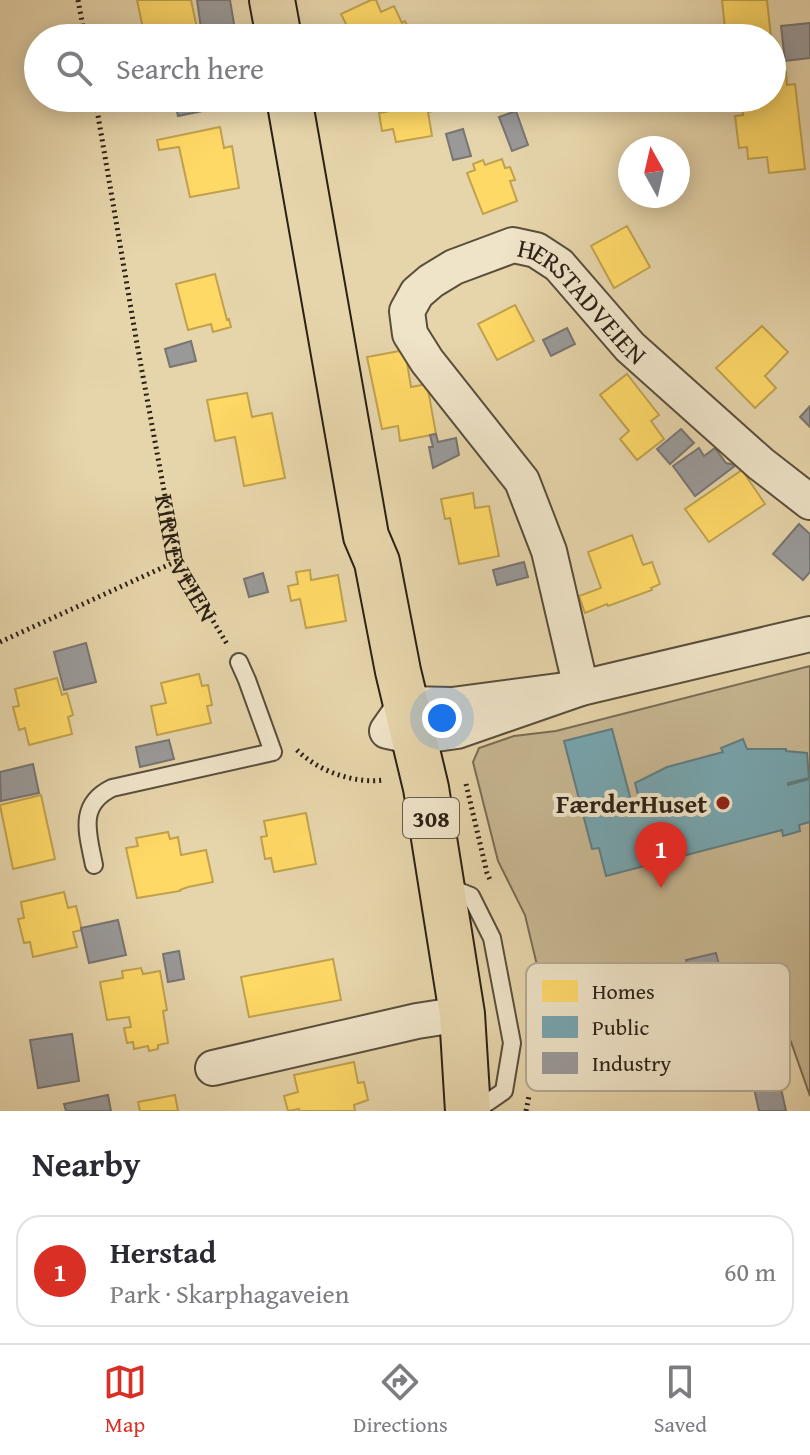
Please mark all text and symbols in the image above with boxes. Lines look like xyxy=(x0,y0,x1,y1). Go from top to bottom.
search box xyxy=(24,24,786,112)
icon: search xyxy=(52,46,96,90)
text: Search here xyxy=(116,46,264,90)
north arrow xyxy=(618,136,690,208)
street label: HERSTADVEIEN xyxy=(514,227,656,373)
street label: KIRKEVEIEN xyxy=(146,491,228,629)
your location xyxy=(422,698,462,738)
place label: FærderHuset xyxy=(556,784,707,823)
marker: FærderHuset xyxy=(714,794,732,812)
road number: 308 xyxy=(403,798,459,838)
pin: 1 xyxy=(635,822,687,888)
legend xyxy=(526,963,790,1091)
text: Homes xyxy=(592,975,655,1007)
text: Public xyxy=(592,1011,649,1043)
text: Industry xyxy=(592,1047,671,1079)
text: Nearby xyxy=(32,1139,141,1188)
text: Herstad xyxy=(110,1230,216,1274)
text: 1 xyxy=(53,1252,67,1291)
text: 60 m xyxy=(724,1252,776,1291)
text: Park · Skarphagaveien xyxy=(110,1274,349,1313)
tab: Map xyxy=(103,1360,147,1440)
tab: Directions xyxy=(353,1360,448,1440)
tab: Saved xyxy=(654,1360,707,1440)

